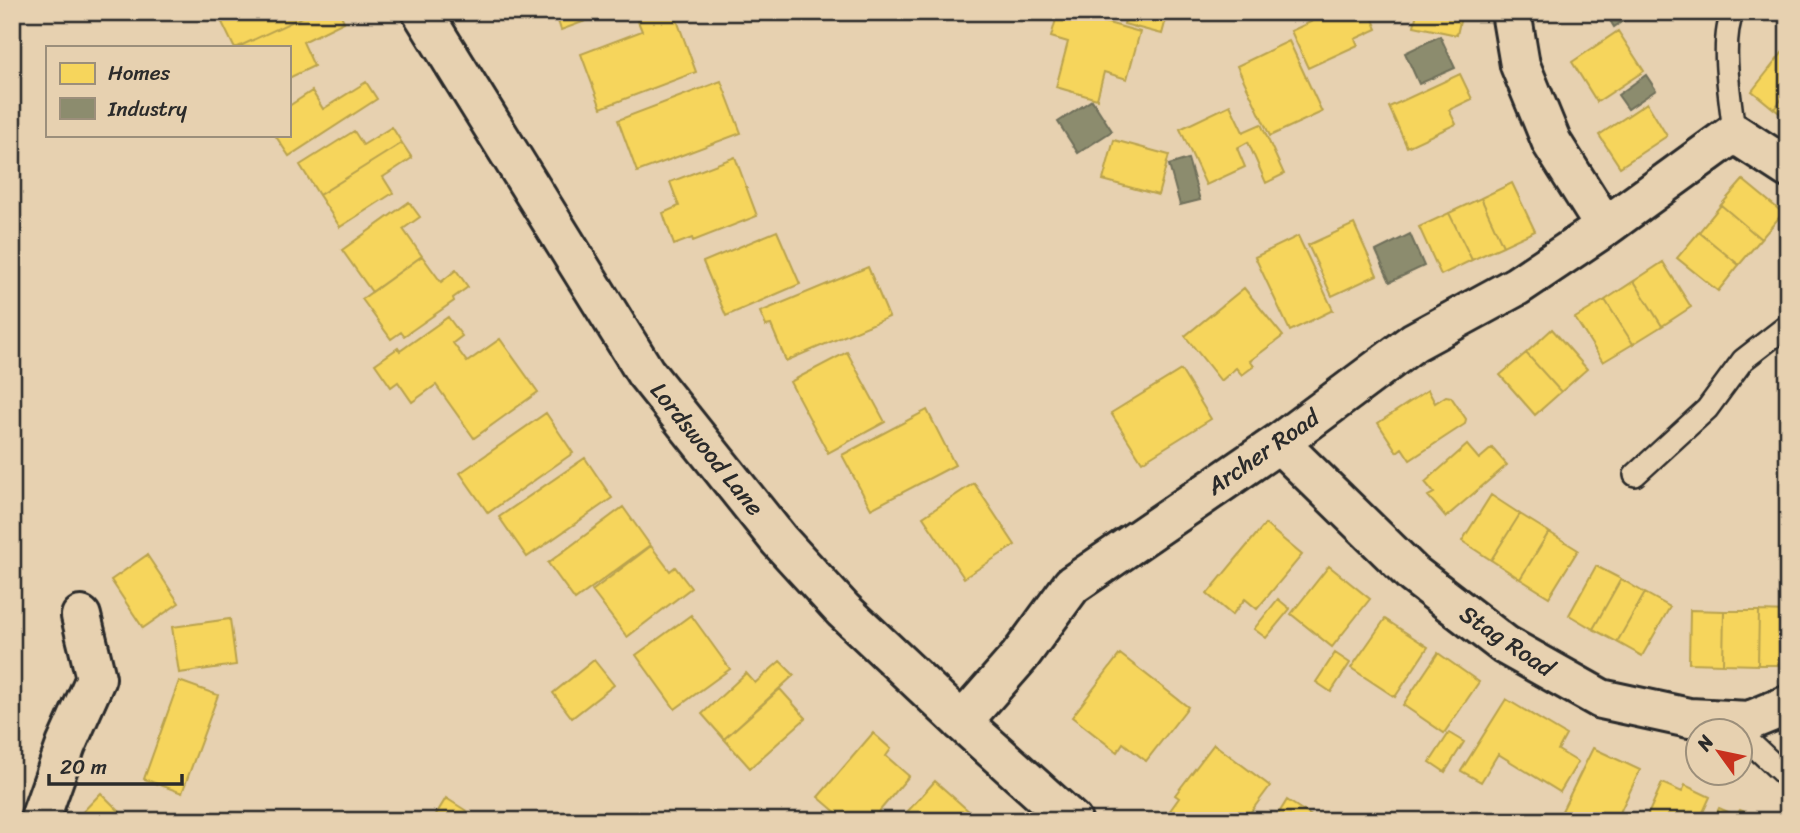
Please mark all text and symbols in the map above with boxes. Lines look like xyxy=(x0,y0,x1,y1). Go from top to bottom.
legend xyxy=(46,46,290,136)
text: Homes xyxy=(108,54,170,92)
text: Industry xyxy=(107,90,187,128)
street label: Lordswood Lane xyxy=(639,372,775,526)
street label: Archer Road xyxy=(1197,397,1329,507)
street label: Stag Road xyxy=(1451,594,1564,689)
north arrow xyxy=(1685,718,1755,788)
text: N xyxy=(1687,728,1723,758)
scale bar xyxy=(49,742,182,786)
text: 20 m xyxy=(60,748,107,786)

